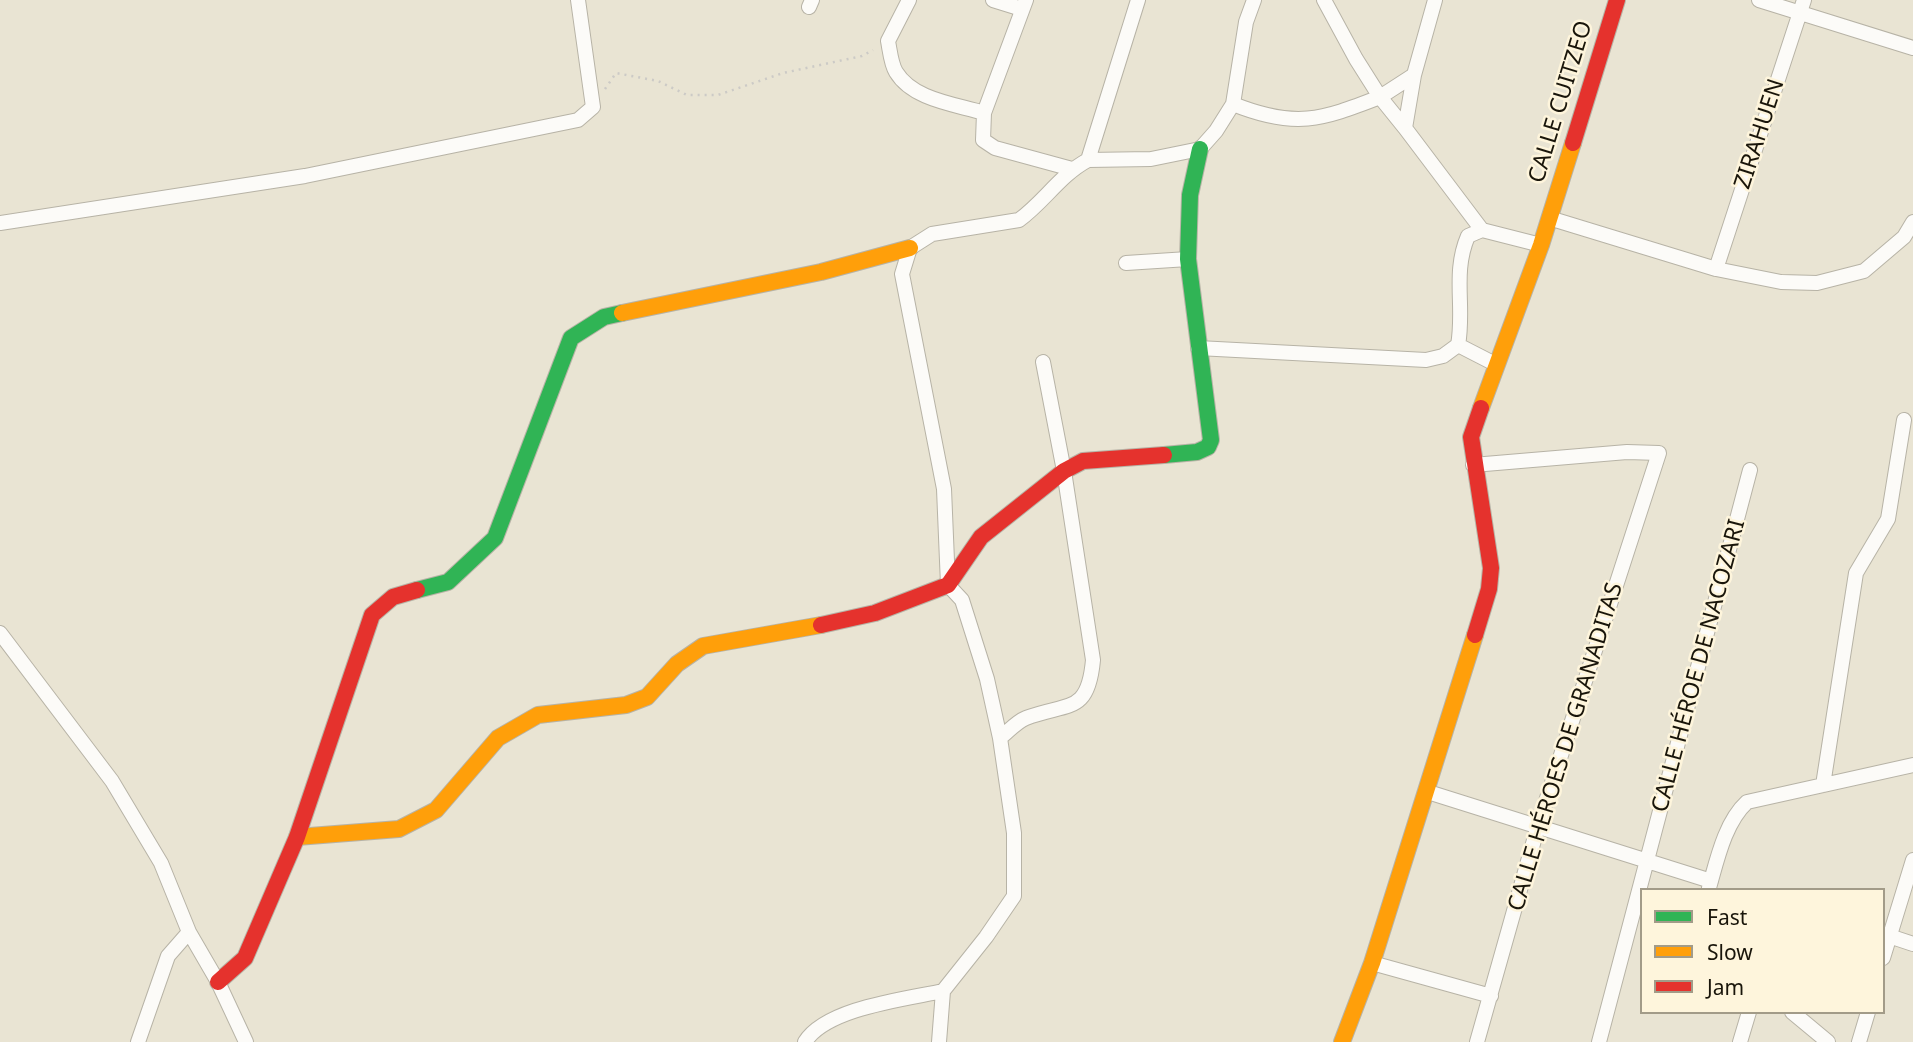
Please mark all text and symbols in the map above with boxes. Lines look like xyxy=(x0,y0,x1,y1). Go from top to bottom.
street label: CALLE CUITZEO xyxy=(1523,18,1599,186)
street label: ZIRAHUEN xyxy=(1729,75,1791,193)
street label: CALLE HÉROE DE NACOZARI xyxy=(1647,517,1751,815)
street label: CALLE HÉROES DE GRANADITAS xyxy=(1503,579,1629,915)
legend xyxy=(1640,888,1885,1014)
text: Fast xyxy=(1707,903,1747,931)
text: Slow xyxy=(1707,938,1753,966)
text: Jam xyxy=(1707,973,1744,1001)

